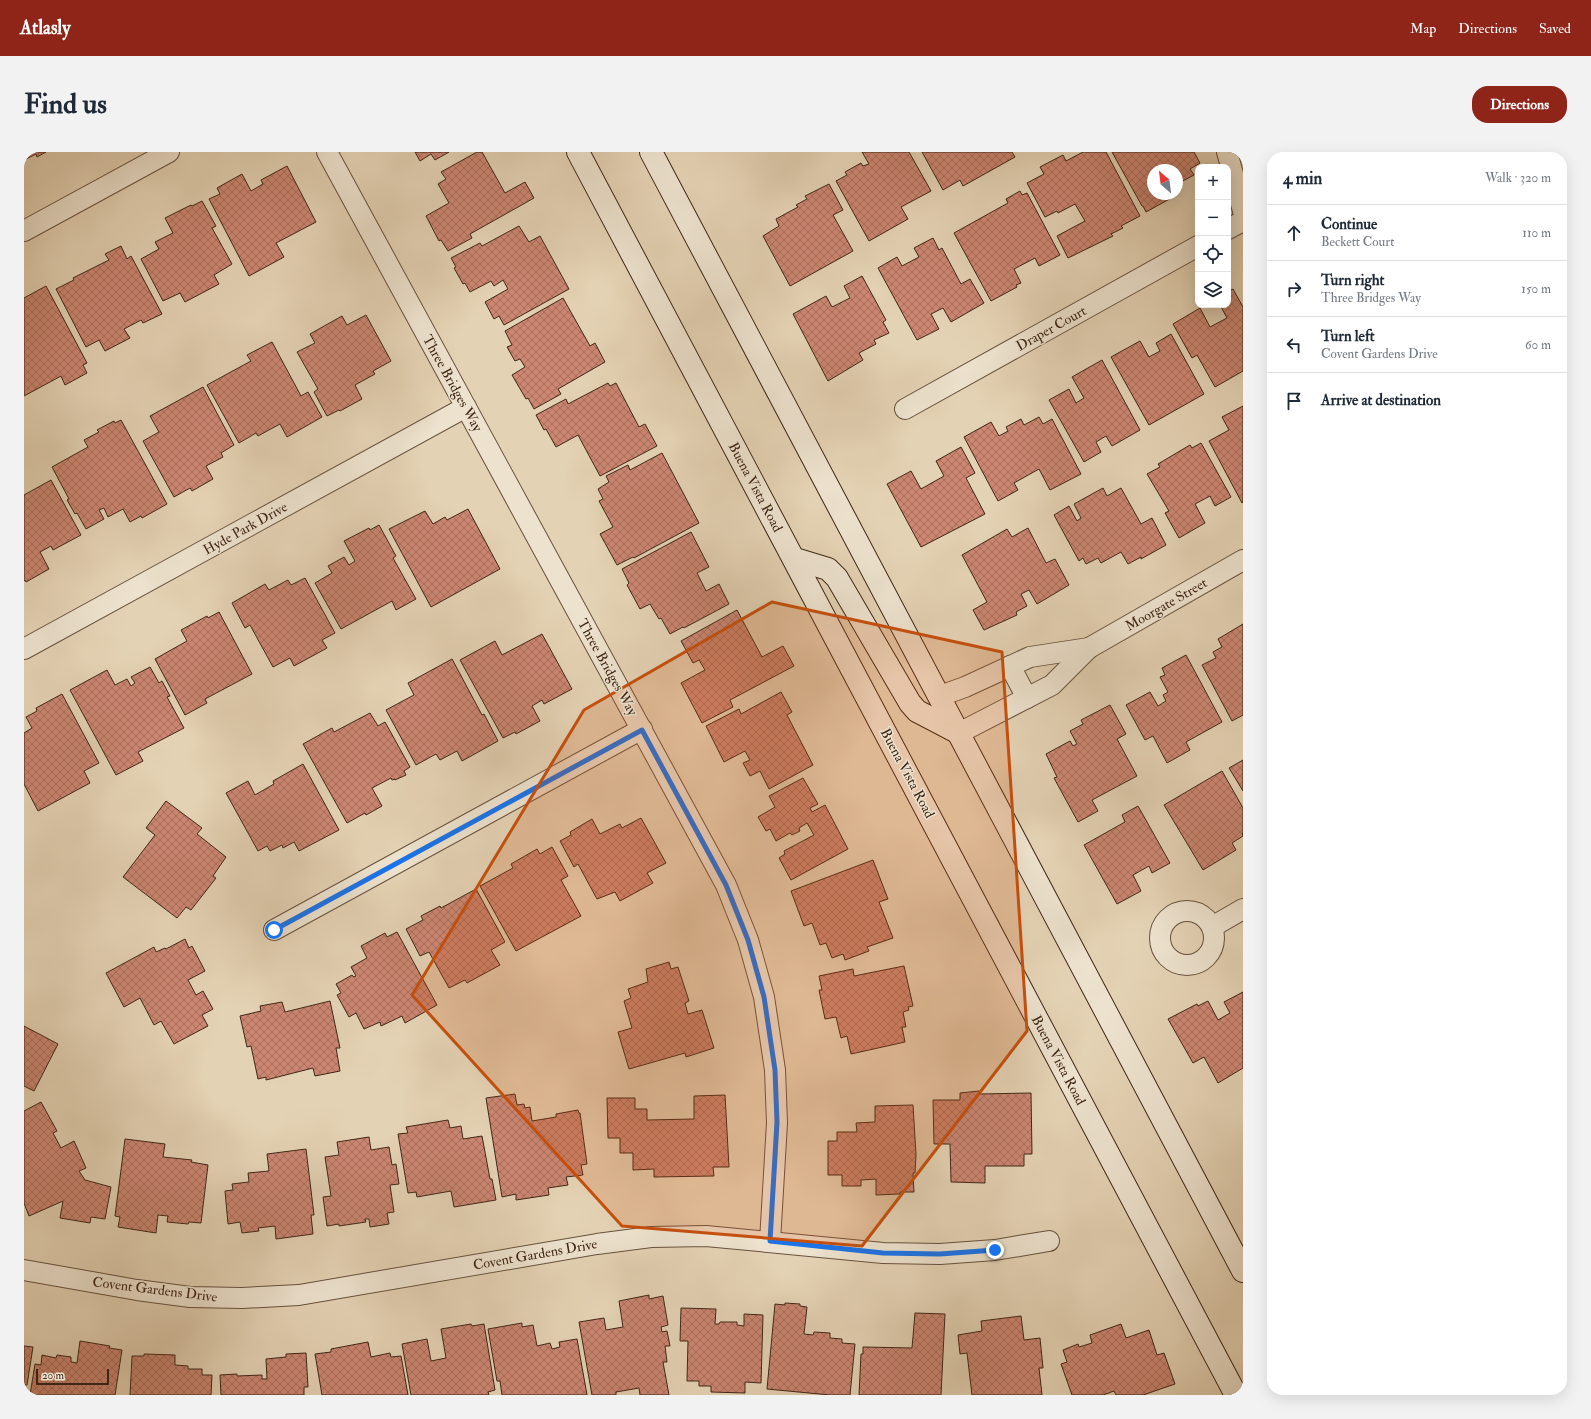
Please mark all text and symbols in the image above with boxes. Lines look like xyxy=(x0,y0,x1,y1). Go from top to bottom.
text: Atlasly xyxy=(20,16,71,40)
text: Map xyxy=(1410,20,1436,37)
text: Directions xyxy=(1458,20,1517,37)
text: Saved xyxy=(1539,20,1571,37)
button: Directions xyxy=(1472,86,1567,123)
text: Find us xyxy=(24,87,107,122)
north arrow xyxy=(1147,164,1183,200)
map controls xyxy=(1195,164,1231,308)
button: + xyxy=(1195,164,1231,200)
text: 4 min xyxy=(1283,168,1322,189)
text: Walk · 320 m xyxy=(1485,170,1551,186)
button: − xyxy=(1195,200,1231,236)
text: Continue xyxy=(1321,215,1377,234)
icon: ahead xyxy=(1283,222,1305,244)
text: 110 m xyxy=(1522,225,1551,241)
text: Beckett Court xyxy=(1321,234,1394,250)
button: locate xyxy=(1195,236,1231,272)
text: Turn right xyxy=(1321,271,1384,290)
button: layers xyxy=(1195,272,1231,308)
icon: right xyxy=(1283,278,1305,300)
text: 150 m xyxy=(1521,281,1551,297)
text: Three Bridges Way xyxy=(1321,290,1421,306)
street label: Draper Court xyxy=(1013,302,1090,356)
text: Turn left xyxy=(1321,327,1375,346)
street label: Three Bridges Way xyxy=(418,332,487,436)
icon: left xyxy=(1283,334,1305,356)
text: 60 m xyxy=(1525,337,1551,353)
text: Covent Gardens Drive xyxy=(1321,346,1438,362)
icon: arrive xyxy=(1283,390,1305,412)
text: Arrive at destination xyxy=(1321,391,1441,410)
street label: Buena Vista Road xyxy=(725,440,786,535)
street label: Hyde Park Drive xyxy=(200,498,291,559)
street label: Moorgate Street xyxy=(1122,574,1211,635)
street label: Three Bridges Way xyxy=(573,616,642,720)
street label: Buena Vista Road xyxy=(877,726,938,821)
route start xyxy=(265,921,283,939)
street label: Buena Vista Road xyxy=(1028,1013,1089,1108)
street label: Covent Gardens Drive xyxy=(472,1235,599,1274)
route end xyxy=(986,1241,1004,1259)
street label: Covent Gardens Drive xyxy=(92,1273,218,1306)
scale bar xyxy=(36,1367,109,1386)
text: 20 m xyxy=(42,1369,64,1382)

